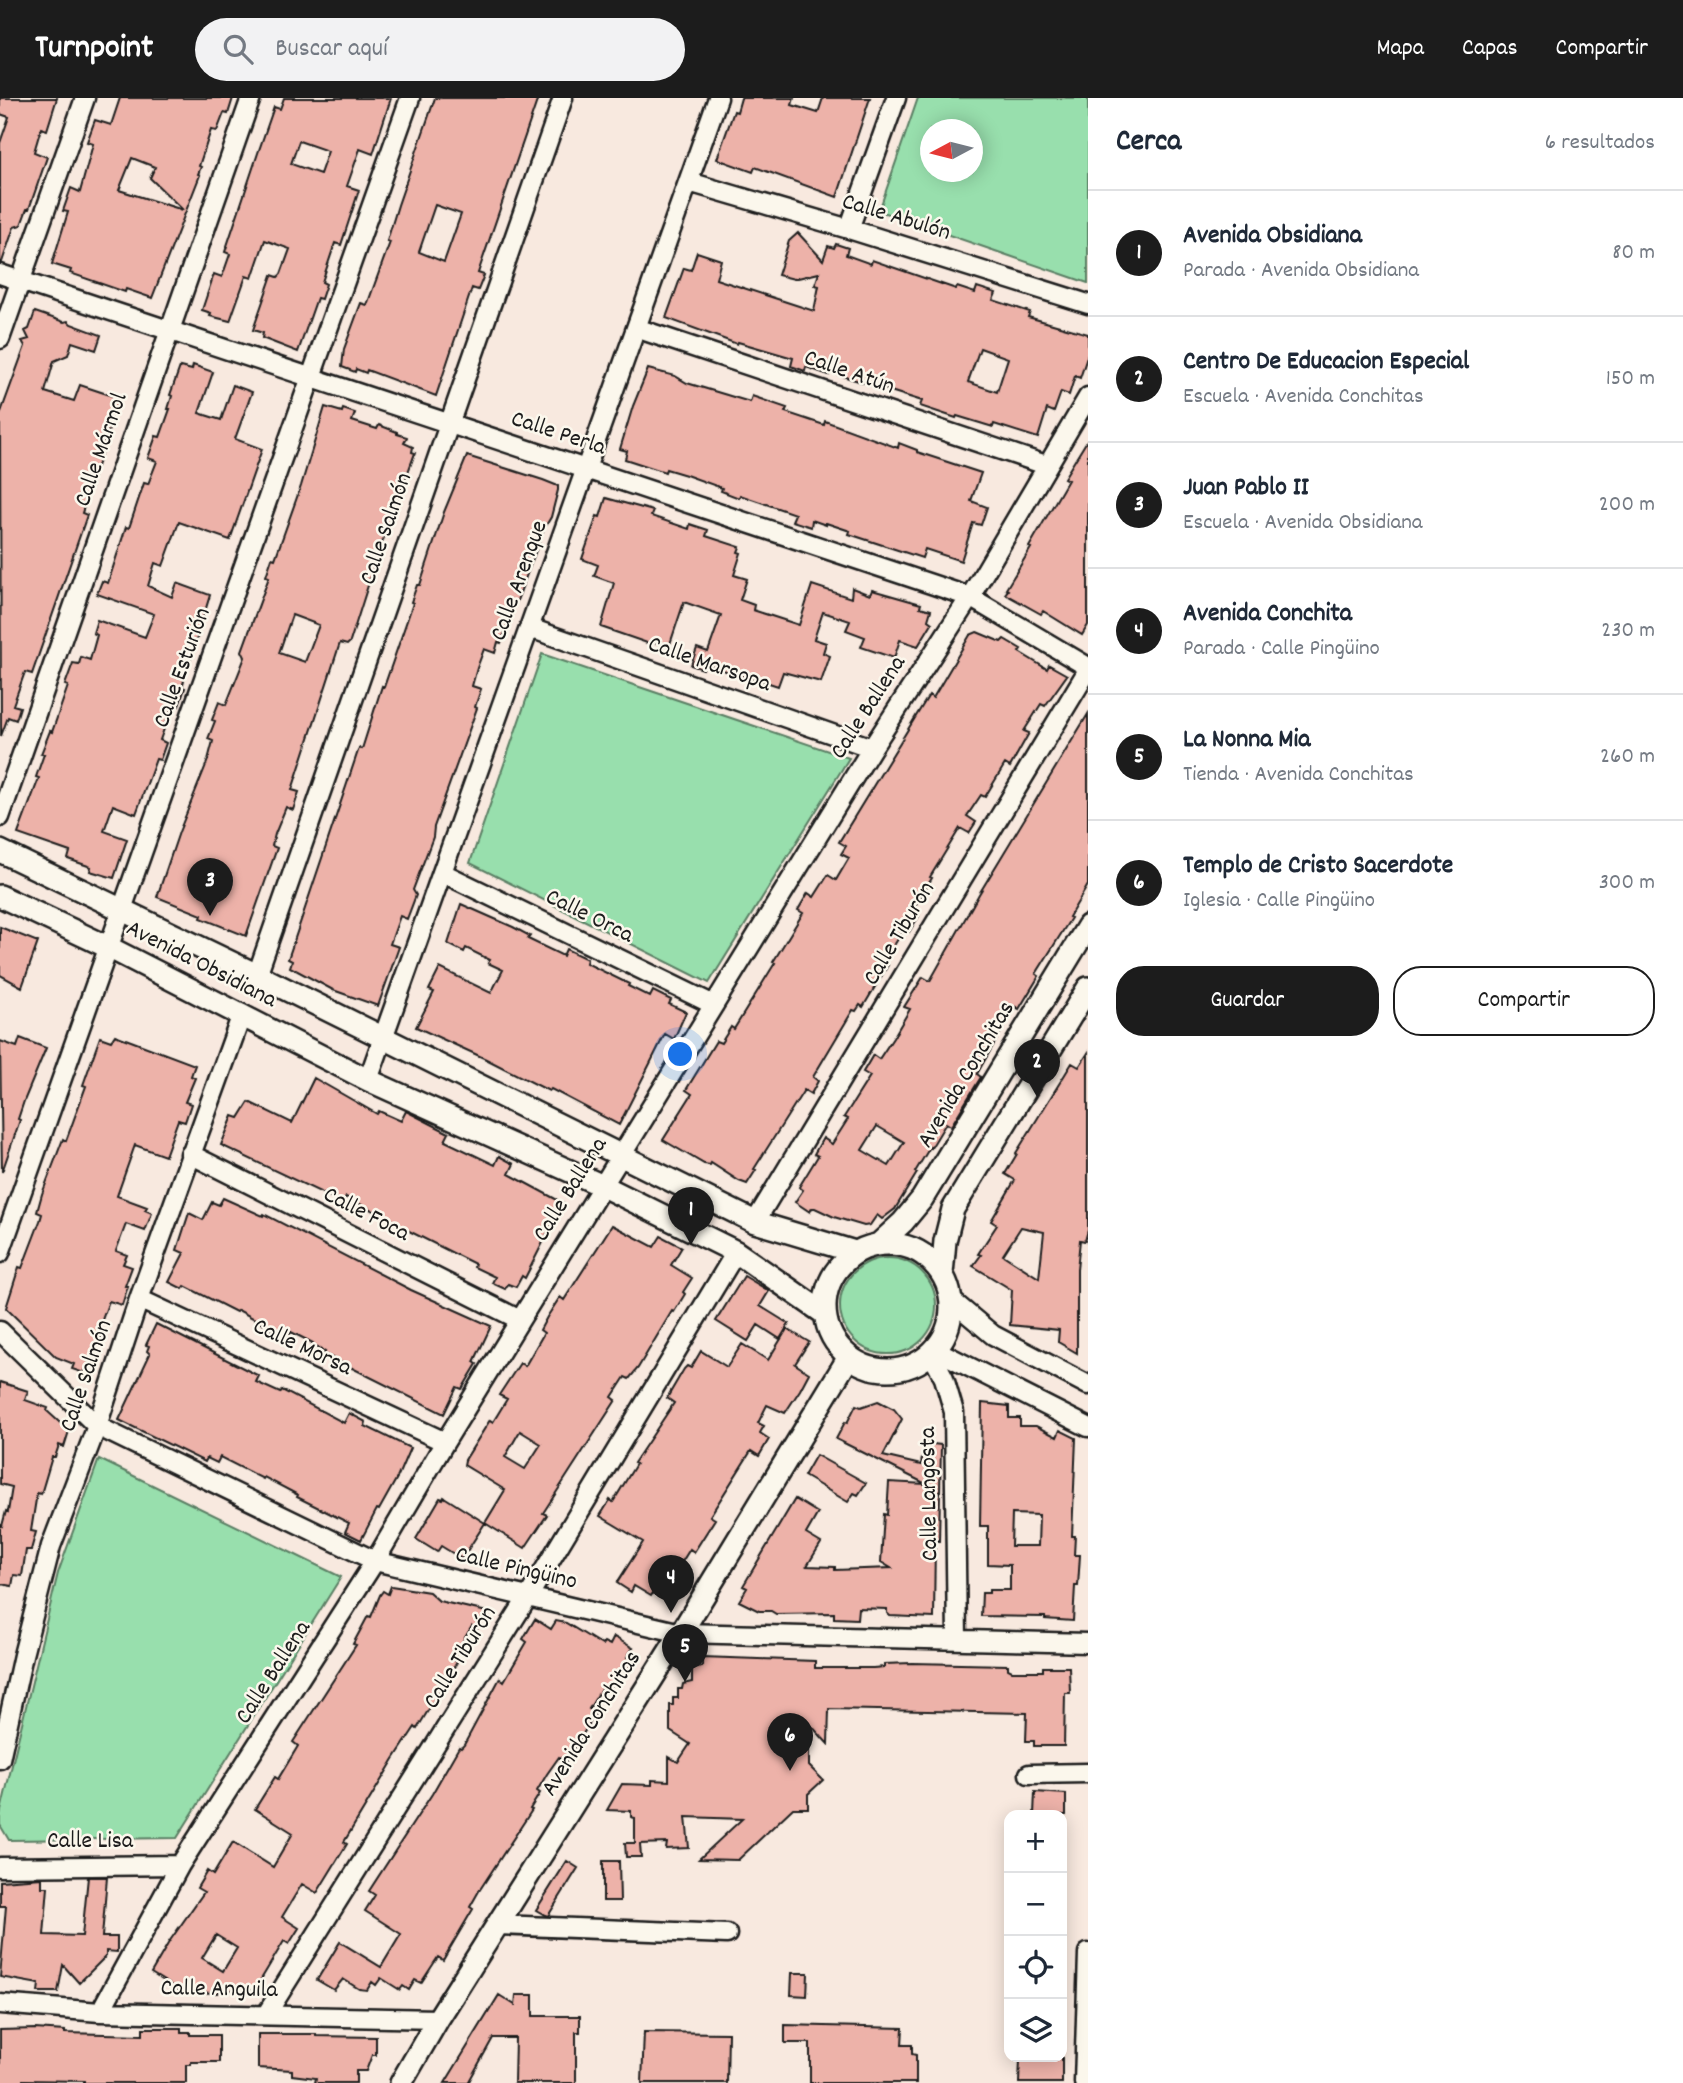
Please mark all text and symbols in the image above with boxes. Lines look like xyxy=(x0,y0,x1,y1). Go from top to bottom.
search box xyxy=(195,18,685,81)
text: Turnpoint xyxy=(35,26,153,73)
icon: search xyxy=(219,30,257,68)
text: Buscar aquí xyxy=(275,31,388,68)
text: Mapa xyxy=(1376,32,1424,66)
text: Capas xyxy=(1462,32,1518,66)
text: Compartir xyxy=(1556,32,1648,66)
north arrow xyxy=(920,119,983,182)
text: Cerca xyxy=(1116,122,1181,165)
text: 6 resultados xyxy=(1545,127,1655,160)
street label: Calle Abulón xyxy=(838,185,954,251)
text: Avenida Obsidiana xyxy=(1183,218,1362,255)
text: 1 xyxy=(1136,237,1142,270)
text: 80 m xyxy=(1612,237,1655,270)
text: Parada · Avenida Obsidiana xyxy=(1183,255,1419,288)
street label: Calle Atún xyxy=(799,342,899,404)
text: Centro De Educacion Especial xyxy=(1183,344,1469,381)
text: 2 xyxy=(1134,363,1144,396)
text: 150 m xyxy=(1606,363,1655,396)
text: Escuela · Avenida Conchitas xyxy=(1183,381,1424,414)
street label: Calle Mármol xyxy=(67,388,137,512)
street label: Calle Perla xyxy=(506,403,611,466)
street label: Calle Salmón xyxy=(352,468,422,590)
text: Juan Pablo II xyxy=(1183,470,1309,507)
text: 3 xyxy=(1134,489,1144,522)
text: 200 m xyxy=(1599,489,1655,522)
text: Escuela · Avenida Obsidiana xyxy=(1183,507,1423,540)
street label: Calle Arenque xyxy=(483,516,557,646)
text: Avenida Conchita xyxy=(1183,596,1352,633)
street label: Calle Esturión xyxy=(146,603,220,733)
text: 4 xyxy=(1134,615,1144,648)
text: 230 m xyxy=(1601,615,1655,648)
street label: Calle Marsopa xyxy=(643,628,776,702)
text: Parada · Calle Pingüino xyxy=(1183,633,1380,666)
street label: Calle Ballena xyxy=(823,649,916,767)
text: La Nonna Mia xyxy=(1183,722,1311,759)
text: 5 xyxy=(1134,741,1144,774)
text: 260 m xyxy=(1600,741,1655,774)
text: Tienda · Avenida Conchitas xyxy=(1183,759,1414,792)
text: Templo de Cristo Sacerdote xyxy=(1183,848,1453,885)
pin: 3 xyxy=(187,858,233,916)
text: 6 xyxy=(1133,867,1145,900)
text: 300 m xyxy=(1599,867,1655,900)
street label: Calle Tiburón xyxy=(856,876,944,992)
street label: Calle Orca xyxy=(539,881,639,953)
text: Iglesia · Calle Pingüino xyxy=(1183,885,1375,918)
street label: Avenida Obsidiana xyxy=(120,912,283,1018)
button: Guardar xyxy=(1116,966,1379,1036)
button: Compartir xyxy=(1393,966,1655,1036)
street label: Avenida Conchitas xyxy=(910,995,1024,1155)
your location xyxy=(663,1037,697,1071)
pin: 2 xyxy=(1014,1039,1060,1097)
street label: Calle Ballena xyxy=(525,1131,617,1249)
street label: Calle Foca xyxy=(317,1179,416,1252)
pin: 1 xyxy=(668,1187,714,1245)
street label: Calle Morsa xyxy=(247,1310,358,1386)
street label: Calle Salmón xyxy=(52,1315,122,1437)
street label: Calle Langosta xyxy=(912,1426,948,1561)
street label: Calle Pingüino xyxy=(452,1538,580,1600)
pin: 4 xyxy=(648,1555,694,1613)
street label: Calle Tiburón xyxy=(416,1600,506,1716)
street label: Calle Ballena xyxy=(228,1614,321,1732)
pin: 5 xyxy=(662,1624,708,1682)
street label: Avenida Conchitas xyxy=(534,1645,650,1803)
pin: 6 xyxy=(767,1713,813,1771)
map controls xyxy=(1004,1810,1067,2062)
button: + xyxy=(1004,1810,1067,1873)
street label: Calle Lisa xyxy=(47,1825,134,1859)
button: − xyxy=(1004,1873,1067,1936)
button: locate xyxy=(1004,1936,1067,1999)
street label: Calle Anguila xyxy=(160,1972,279,2008)
button: layers xyxy=(1004,1999,1067,2062)

